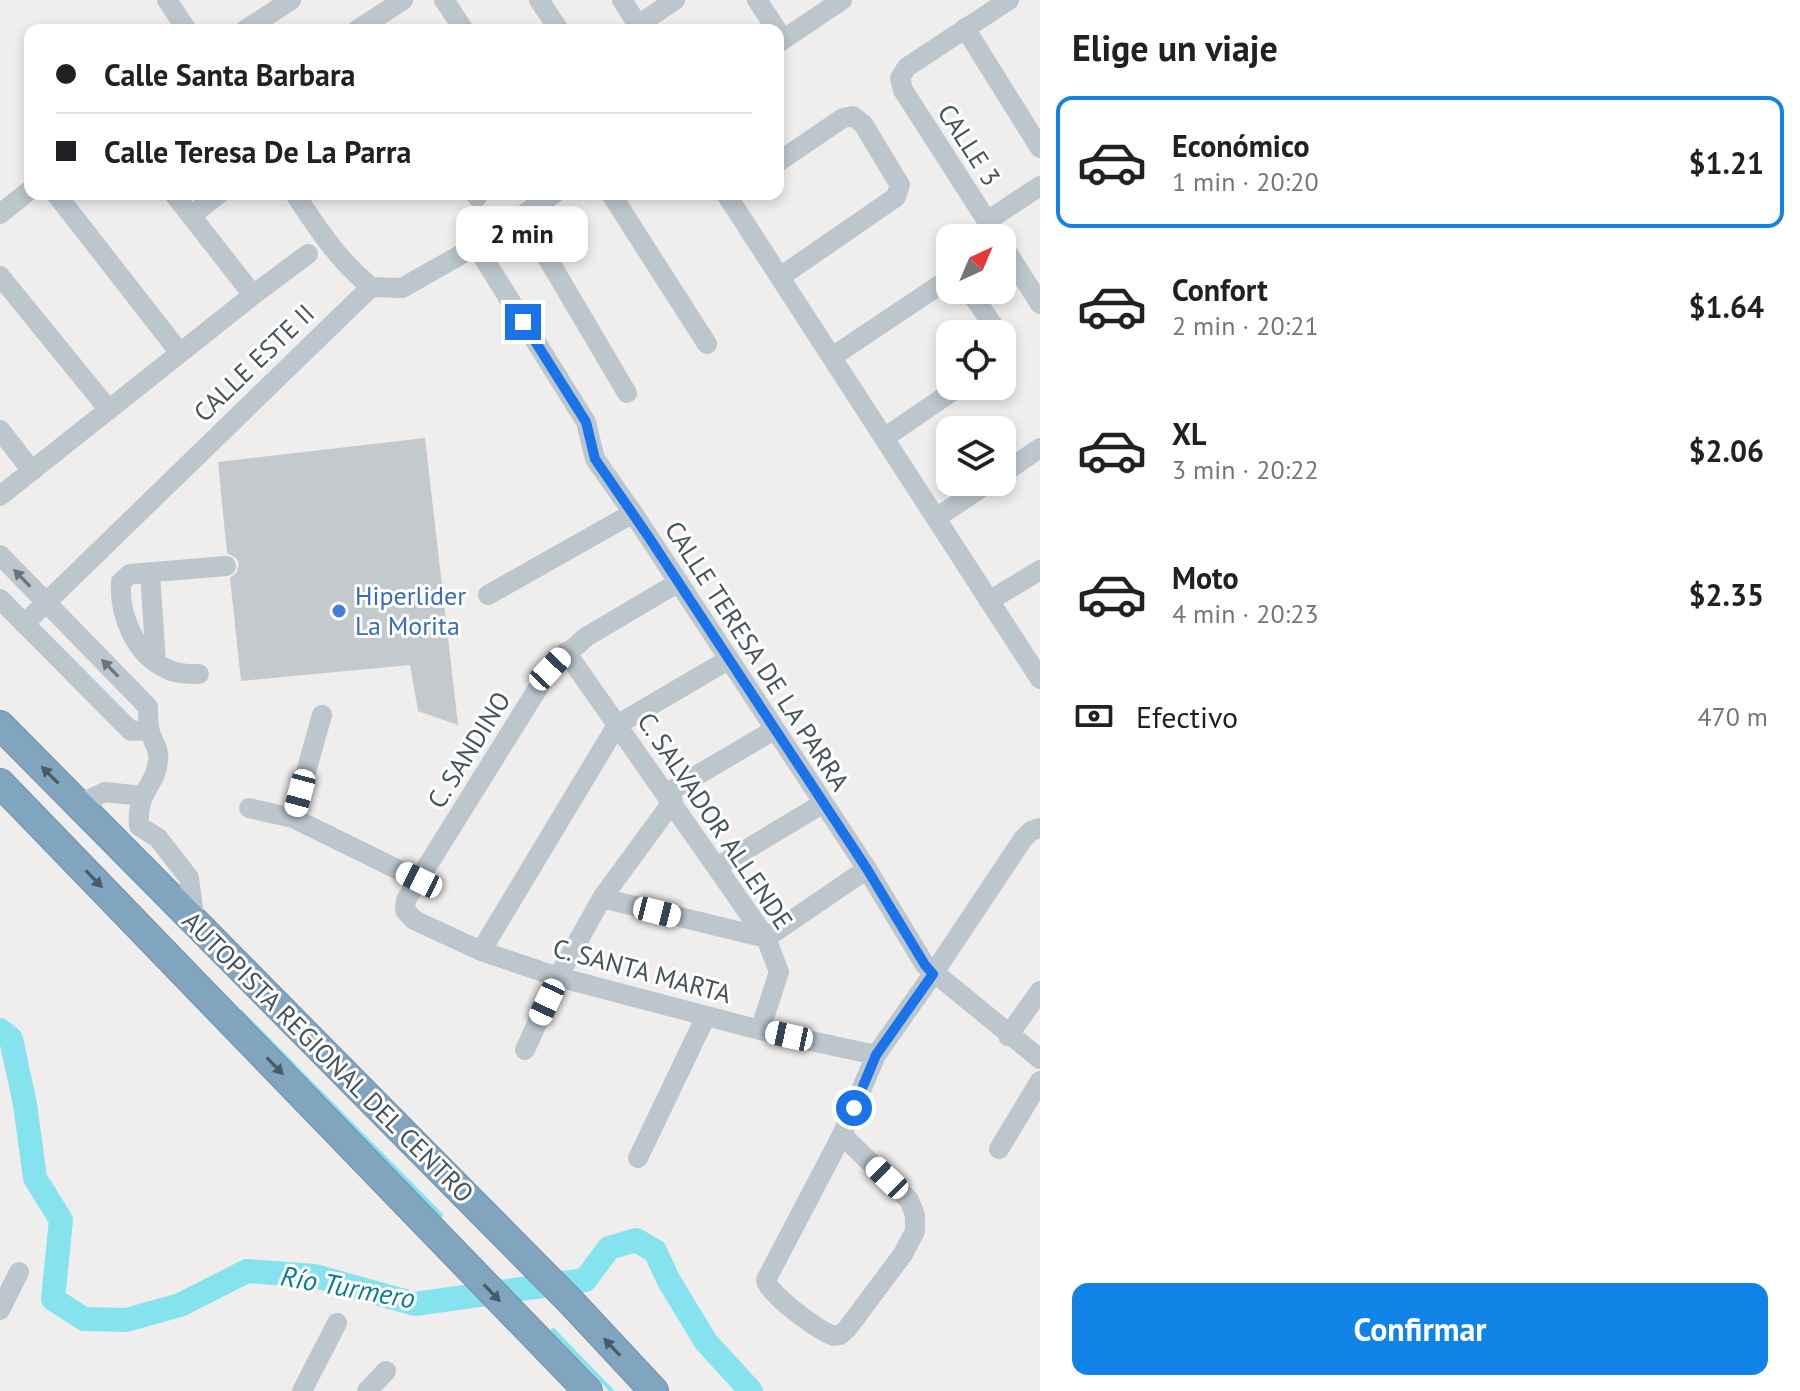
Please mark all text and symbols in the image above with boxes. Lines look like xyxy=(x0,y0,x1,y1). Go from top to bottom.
text: Elige un viaje xyxy=(1072,24,1278,71)
text: Calle Santa Barbara xyxy=(104,55,355,94)
street label: CALLE 3 xyxy=(931,97,1008,192)
icon: car xyxy=(1076,126,1148,198)
text: Económico xyxy=(1172,126,1310,165)
text: Calle Teresa De La Parra xyxy=(104,132,411,171)
text: $1.21 xyxy=(1689,143,1764,182)
text: 1 min · 20:20 xyxy=(1172,165,1319,198)
callout: 2 min xyxy=(457,206,589,262)
text: 2 min xyxy=(490,217,554,250)
north arrow xyxy=(936,224,1016,304)
map controls xyxy=(936,224,1016,496)
icon: car xyxy=(1076,270,1148,342)
text: Confort xyxy=(1172,270,1268,309)
text: $1.64 xyxy=(1689,287,1764,326)
street label: CALLE ESTE II xyxy=(186,297,321,428)
route end xyxy=(505,304,541,340)
text: 2 min · 20:21 xyxy=(1172,309,1319,342)
button: locate xyxy=(936,320,1016,400)
icon: car xyxy=(1076,414,1148,486)
text: XL xyxy=(1172,414,1206,453)
button: layers xyxy=(936,416,1016,496)
text: $2.06 xyxy=(1689,431,1764,470)
text: 3 min · 20:22 xyxy=(1172,453,1319,486)
street label: CALLE TERESA DE LA PARRA xyxy=(658,515,857,797)
icon: car xyxy=(1076,558,1148,630)
text: Moto xyxy=(1172,558,1239,597)
one-way arrow xyxy=(14,569,32,588)
text: $2.35 xyxy=(1689,575,1764,614)
place label: Hiperlider La Morita xyxy=(355,579,466,642)
text: 4 min · 20:23 xyxy=(1172,597,1319,630)
marker: Hiperlider La Morita xyxy=(330,602,348,620)
car xyxy=(525,643,575,695)
one-way arrow xyxy=(101,659,120,678)
street label: C. SANDINO xyxy=(420,685,517,814)
icon: cash xyxy=(1072,694,1116,738)
text: Efectivo xyxy=(1136,697,1238,736)
text: 470 m xyxy=(1697,700,1768,733)
street label: C. SALVADOR ALLENDE xyxy=(631,706,800,936)
one-way arrow xyxy=(41,766,60,785)
car xyxy=(282,767,318,819)
car xyxy=(392,859,446,901)
one-way arrow xyxy=(84,869,103,888)
car xyxy=(631,895,683,929)
street label: AUTOPISTA REGIONAL DEL CENTRO xyxy=(176,904,481,1209)
street label: C. SANTA MARTA xyxy=(549,931,735,1010)
car xyxy=(526,975,568,1029)
car xyxy=(763,1019,815,1053)
one-way arrow xyxy=(265,1056,283,1075)
route start xyxy=(836,1090,872,1126)
car xyxy=(861,1153,913,1203)
water label: Río Turmero xyxy=(278,1256,418,1317)
one-way arrow xyxy=(482,1283,501,1302)
button: Confirmar xyxy=(1072,1283,1768,1375)
one-way arrow xyxy=(604,1337,622,1356)

